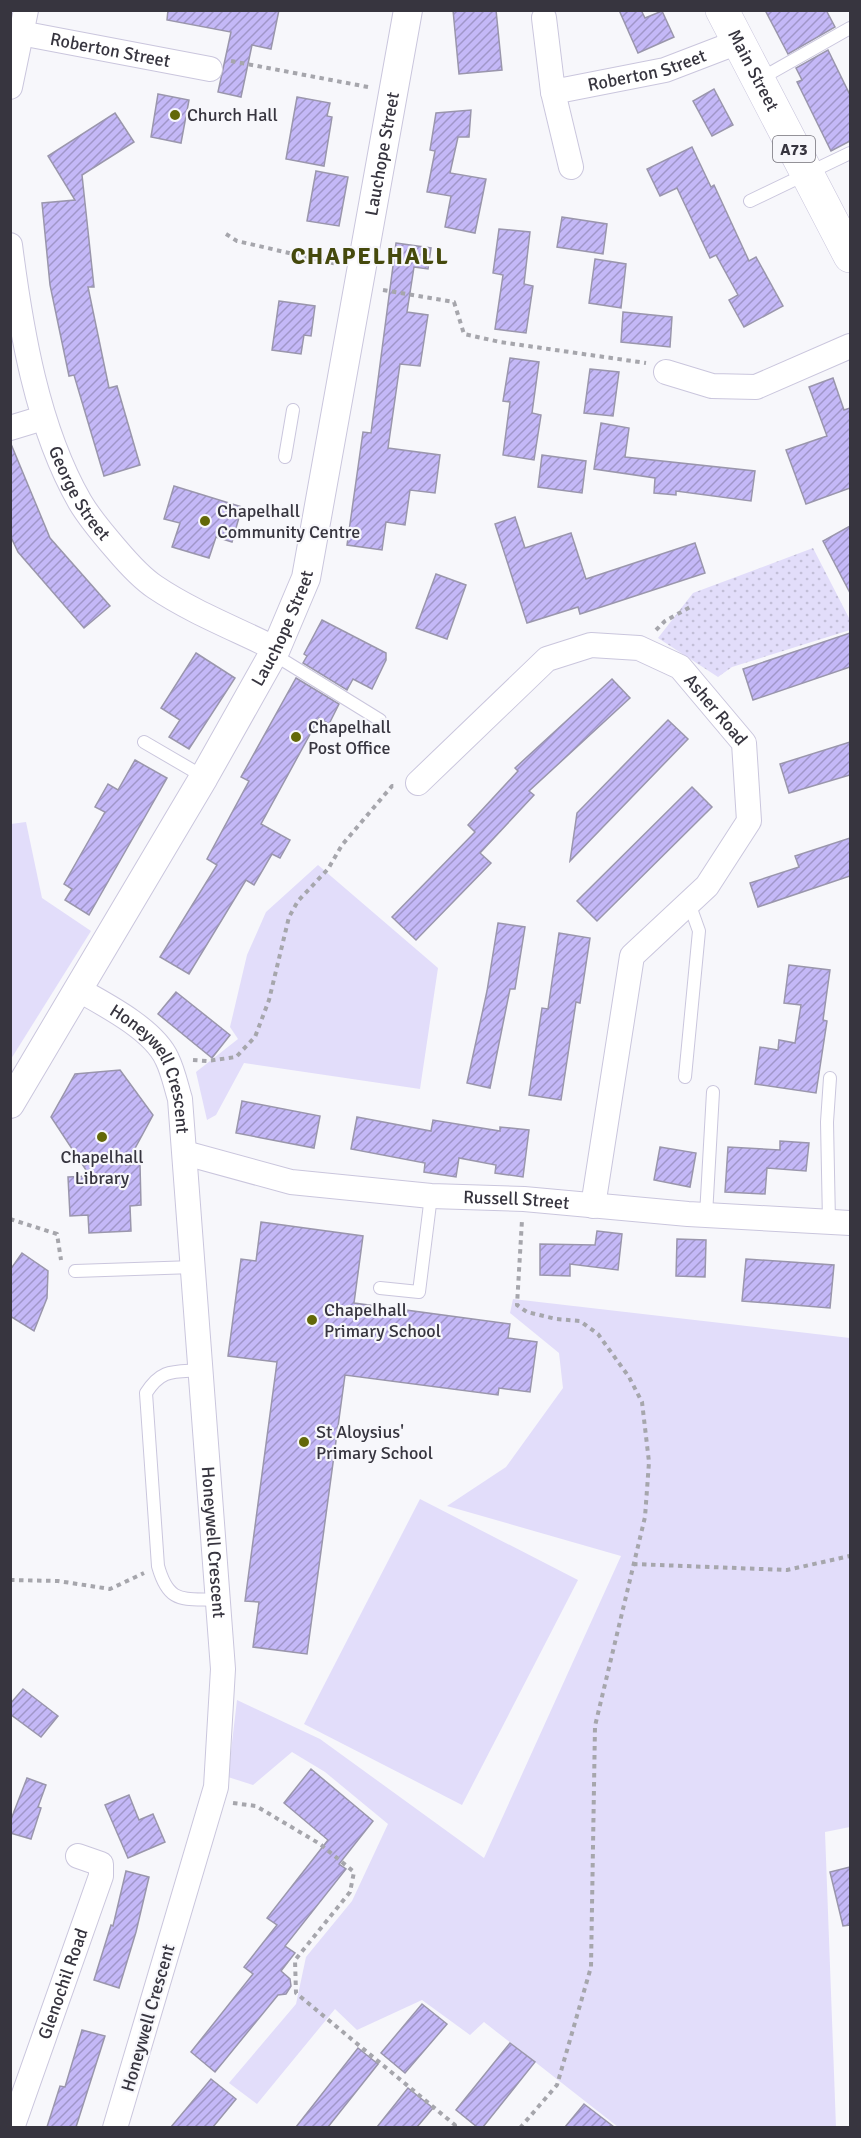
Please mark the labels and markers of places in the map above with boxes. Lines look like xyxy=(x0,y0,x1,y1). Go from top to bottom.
place label: Church Hall xyxy=(187,104,278,126)
marker: Church Hall xyxy=(168,108,182,122)
place label: Chapelhall Community Centre xyxy=(217,500,360,543)
marker: Chapelhall Community Centre xyxy=(198,514,212,528)
place label: Chapelhall Post Office xyxy=(308,716,391,759)
marker: Chapelhall Post Office xyxy=(289,730,303,744)
marker: Chapelhall Library xyxy=(95,1130,109,1144)
place label: Chapelhall Library xyxy=(61,1146,143,1189)
place label: Chapelhall Primary School xyxy=(324,1299,441,1342)
marker: Chapelhall Primary School xyxy=(305,1313,319,1327)
place label: St Aloysius' Primary School xyxy=(316,1421,433,1464)
marker: St Aloysius' Primary School xyxy=(297,1435,311,1449)

